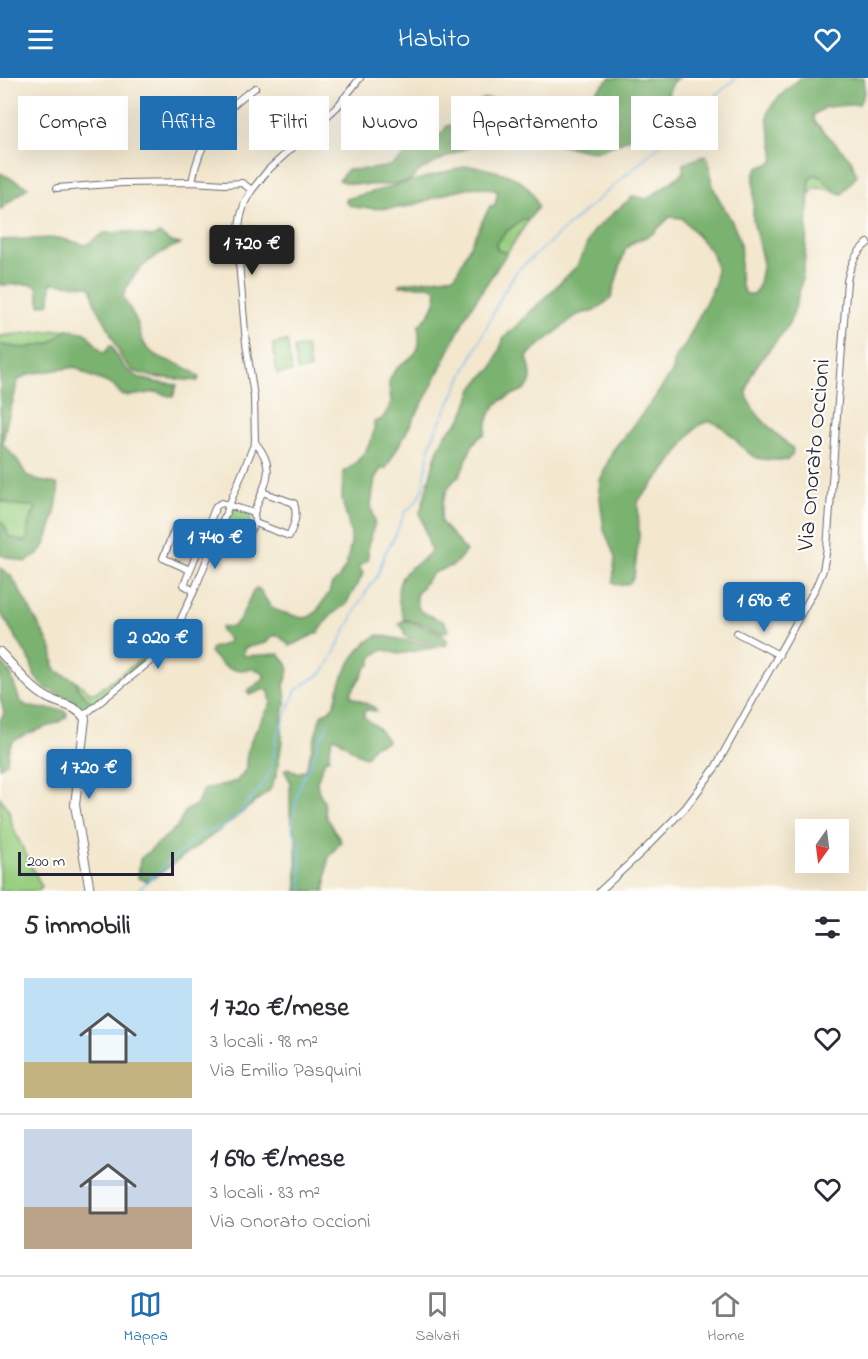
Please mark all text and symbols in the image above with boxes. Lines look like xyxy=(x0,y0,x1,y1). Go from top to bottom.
text: Habito xyxy=(398,20,470,59)
icon: menu xyxy=(24,23,57,56)
icon: heart xyxy=(811,23,844,56)
chip: Compra xyxy=(18,96,128,150)
chip: Affitta xyxy=(140,96,237,150)
chip: Filtri xyxy=(249,96,329,150)
chip: Nuovo xyxy=(341,96,439,150)
chip: Appartamento xyxy=(451,96,619,150)
chip: Casa xyxy=(631,96,718,150)
pin: 1 720 € xyxy=(197,225,307,276)
text: 1 720 € xyxy=(223,230,281,259)
street label: Via Onorato Occioni xyxy=(789,357,841,554)
pin: 1 740 € xyxy=(160,519,270,570)
text: 1 740 € xyxy=(187,524,243,553)
pin: 1 690 € xyxy=(709,582,819,633)
text: 1 690 € xyxy=(737,587,791,616)
pin: 2 020 € xyxy=(103,619,213,670)
text: 2 020 € xyxy=(127,624,189,653)
pin: 1 720 € xyxy=(34,749,144,800)
text: 1 720 € xyxy=(60,754,118,783)
north arrow xyxy=(795,819,849,873)
map controls xyxy=(795,819,849,873)
scale bar xyxy=(18,849,174,876)
text: 200 m xyxy=(27,850,65,874)
text: 5 immobili xyxy=(24,908,131,946)
icon: filters xyxy=(811,911,844,944)
text: 1 720 €/mese xyxy=(210,990,349,1028)
icon: home xyxy=(72,1002,144,1074)
icon: heart xyxy=(811,1022,844,1055)
text: 3 locali · 98 m² xyxy=(210,1028,318,1057)
text: Via Emilio Pasquini xyxy=(210,1057,362,1086)
text: 1 690 €/mese xyxy=(210,1141,345,1179)
icon: home xyxy=(72,1153,144,1225)
icon: heart xyxy=(811,1173,844,1206)
text: 3 locali · 83 m² xyxy=(210,1179,320,1208)
text: Via Onorato Occioni xyxy=(210,1208,371,1237)
tab: Mappa xyxy=(124,1288,168,1348)
tab: Salvati xyxy=(415,1288,460,1348)
tab: Home xyxy=(707,1288,744,1348)

